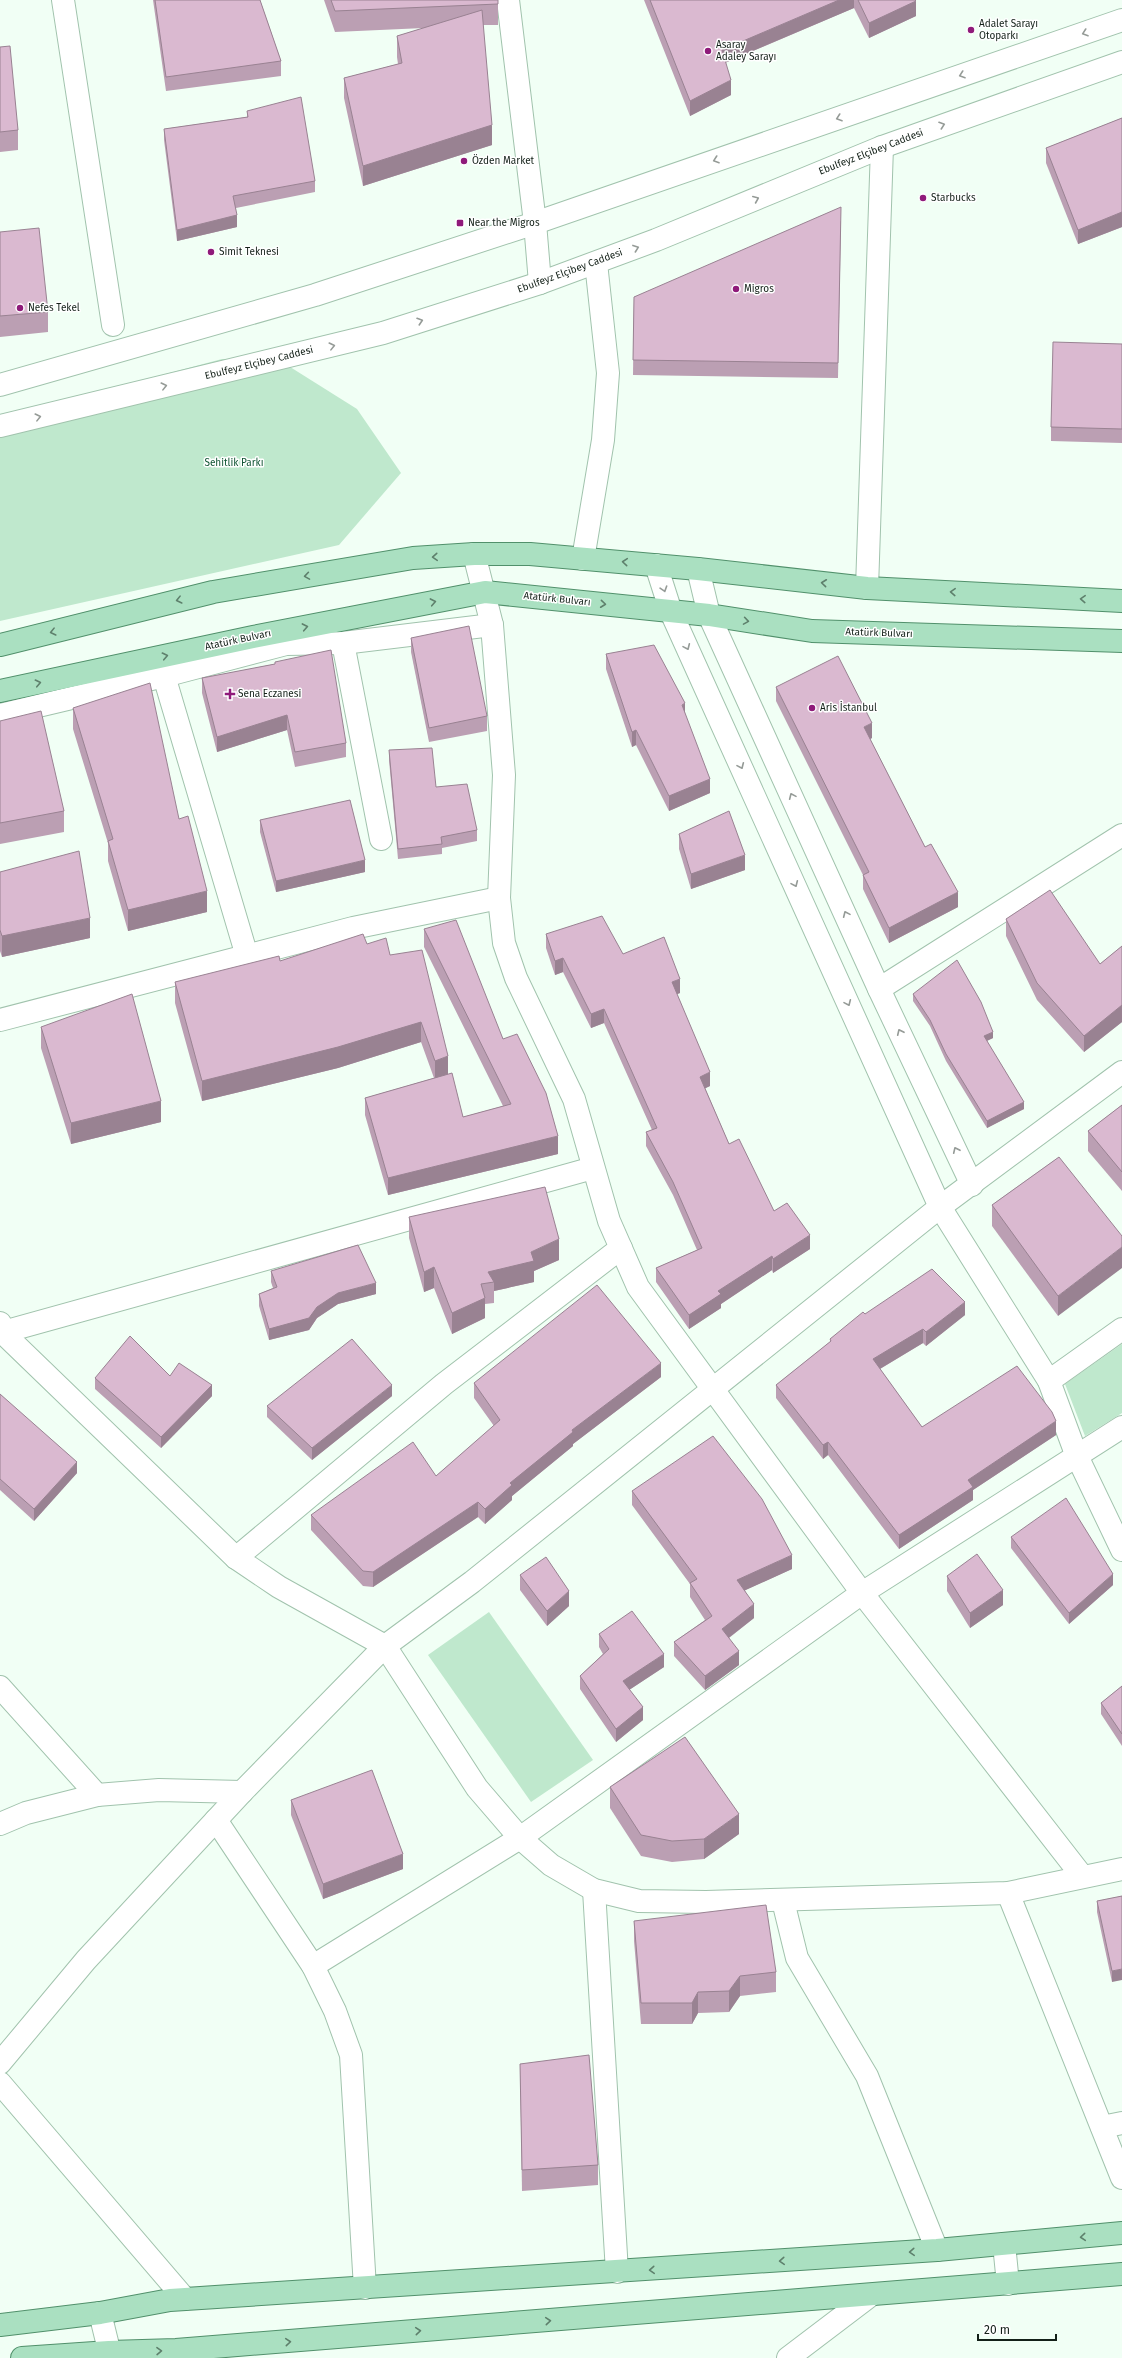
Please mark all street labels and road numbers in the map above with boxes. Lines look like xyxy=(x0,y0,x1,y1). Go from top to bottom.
street label: Ebulfeyz Elçibey Caddesi xyxy=(817,126,925,178)
street label: Ebulfeyz Elçibey Caddesi xyxy=(516,246,624,296)
street label: Ebulfeyz Elçibey Caddesi xyxy=(204,344,315,382)
street label: Atatürk Bulvarı xyxy=(523,590,591,608)
street label: Atatürk Bulvarı xyxy=(845,626,913,640)
street label: Atatürk Bulvarı xyxy=(204,627,272,653)

